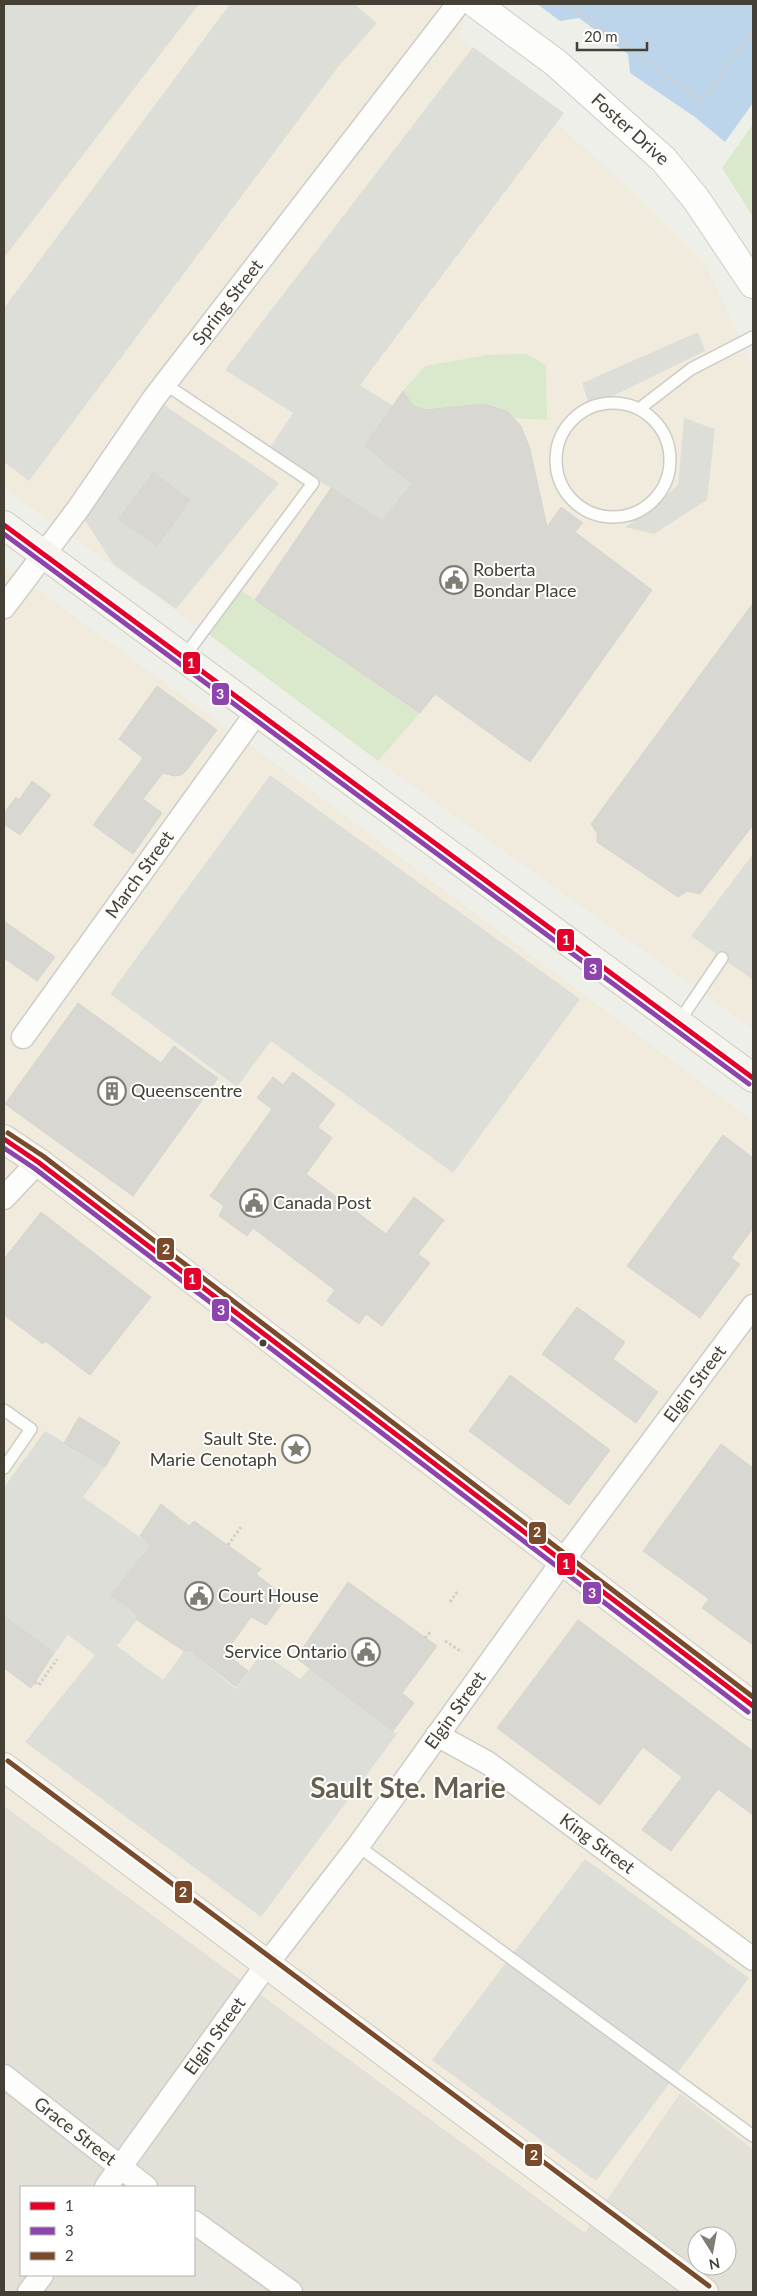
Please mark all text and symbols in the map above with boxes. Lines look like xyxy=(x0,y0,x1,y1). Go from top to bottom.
scale bar xyxy=(577,20,647,52)
text: 20 m xyxy=(584,27,618,45)
street label: Foster Drive xyxy=(587,88,674,169)
street label: Spring Street xyxy=(187,254,267,349)
place label: Roberta Bondar Place xyxy=(473,558,576,601)
public building icon: Roberta Bondar Place xyxy=(439,565,469,595)
line badge: 1 xyxy=(182,651,201,675)
text: 1 xyxy=(187,654,195,671)
line badge: 3 xyxy=(211,682,230,706)
text: 3 xyxy=(216,685,224,702)
street label: March Street xyxy=(100,826,178,922)
line badge: 1 xyxy=(556,928,575,952)
text: 1 xyxy=(562,931,570,948)
line badge: 3 xyxy=(583,957,603,981)
text: 3 xyxy=(589,960,597,977)
building icon: Queenscentre xyxy=(97,1076,127,1106)
place label: Queenscentre xyxy=(131,1079,242,1101)
public building icon: Canada Post xyxy=(239,1188,269,1218)
place label: Canada Post xyxy=(273,1191,372,1213)
line badge: 2 xyxy=(156,1237,175,1261)
text: 2 xyxy=(162,1240,170,1257)
line badge: 1 xyxy=(183,1267,202,1291)
text: 1 xyxy=(188,1270,196,1287)
line badge: 3 xyxy=(211,1298,230,1322)
text: 3 xyxy=(217,1301,225,1318)
unlabelled marker xyxy=(258,1338,268,1348)
street label: Elgin Street xyxy=(658,1340,730,1426)
place label: Sault Ste. Marie Cenotaph xyxy=(150,1427,277,1470)
place icon: Sault Ste. Marie Cenotaph xyxy=(281,1434,311,1464)
line badge: 2 xyxy=(528,1521,547,1545)
text: 2 xyxy=(533,1523,541,1540)
line badge: 1 xyxy=(556,1552,576,1576)
text: 1 xyxy=(562,1555,570,1572)
public building icon: Court House xyxy=(184,1581,214,1611)
line badge: 3 xyxy=(582,1581,602,1605)
place label: Court House xyxy=(218,1584,319,1606)
text: 3 xyxy=(588,1584,596,1601)
public building icon: Service Ontario xyxy=(351,1637,381,1667)
place label: Service Ontario xyxy=(224,1640,347,1662)
street label: Elgin Street xyxy=(419,1666,490,1753)
district label: Sault Ste. Marie xyxy=(310,1770,506,1804)
street label: King Street xyxy=(556,1808,640,1878)
line badge: 2 xyxy=(174,1880,193,1904)
text: 2 xyxy=(179,1883,187,1900)
street label: Elgin Street xyxy=(179,1992,250,2079)
street label: Grace Street xyxy=(30,2092,121,2170)
line badge: 2 xyxy=(524,2143,543,2167)
text: 2 xyxy=(530,2146,538,2163)
legend xyxy=(20,2186,195,2276)
text: 1 xyxy=(65,2196,74,2214)
text: 3 xyxy=(65,2221,74,2239)
north arrow xyxy=(687,2226,737,2276)
text: 2 xyxy=(65,2246,74,2264)
text: N xyxy=(708,2255,721,2274)

